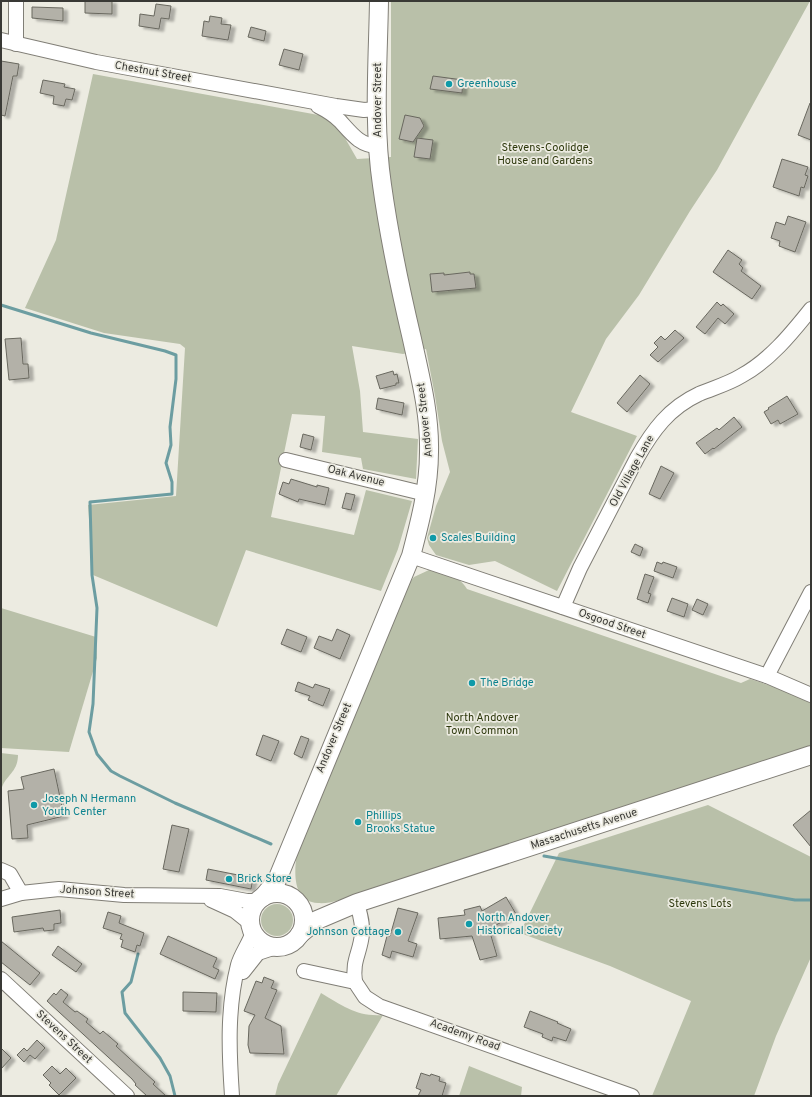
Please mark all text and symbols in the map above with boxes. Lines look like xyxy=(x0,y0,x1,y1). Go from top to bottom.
street label: Chestnut Street xyxy=(114,58,192,86)
street label: Andover Street xyxy=(371,63,385,137)
place label: Greenhouse xyxy=(457,77,517,91)
marker: Greenhouse xyxy=(444,79,454,89)
park label: Stevens-Coolidge House and Gardens xyxy=(497,141,593,168)
street label: Andover Street xyxy=(414,382,436,458)
street label: Old Village Lane xyxy=(607,433,658,509)
street label: Oak Avenue xyxy=(326,462,386,490)
place label: Scales Building xyxy=(441,531,516,545)
marker: Scales Building xyxy=(428,533,438,543)
street label: Osgood Street xyxy=(576,606,648,642)
place label: The Bridge xyxy=(480,676,534,690)
marker: The Bridge xyxy=(467,678,477,688)
street label: Andover Street xyxy=(313,701,355,775)
park label: North Andover Town Common xyxy=(446,711,519,738)
place label: Joseph N Hermann Youth Center xyxy=(42,792,136,819)
marker: Joseph N Hermann Youth Center xyxy=(29,800,39,810)
street label: Massachusetts Avenue xyxy=(529,805,639,853)
place label: Phillips Brooks Statue xyxy=(366,809,435,836)
marker: Phillips Brooks Statue xyxy=(353,817,363,827)
place label: Brick Store xyxy=(237,872,292,886)
marker: Brick Store xyxy=(224,874,234,884)
street label: Johnson Street xyxy=(59,882,135,902)
park label: Stevens Lots xyxy=(668,897,732,911)
place label: North Andover Historical Society xyxy=(477,911,563,938)
marker: North Andover Historical Society xyxy=(464,919,474,929)
place label: Johnson Cottage xyxy=(306,925,390,939)
marker: Johnson Cottage xyxy=(393,927,403,937)
street label: Stevens Street xyxy=(33,1007,95,1067)
street label: Academy Road xyxy=(428,1016,502,1054)

